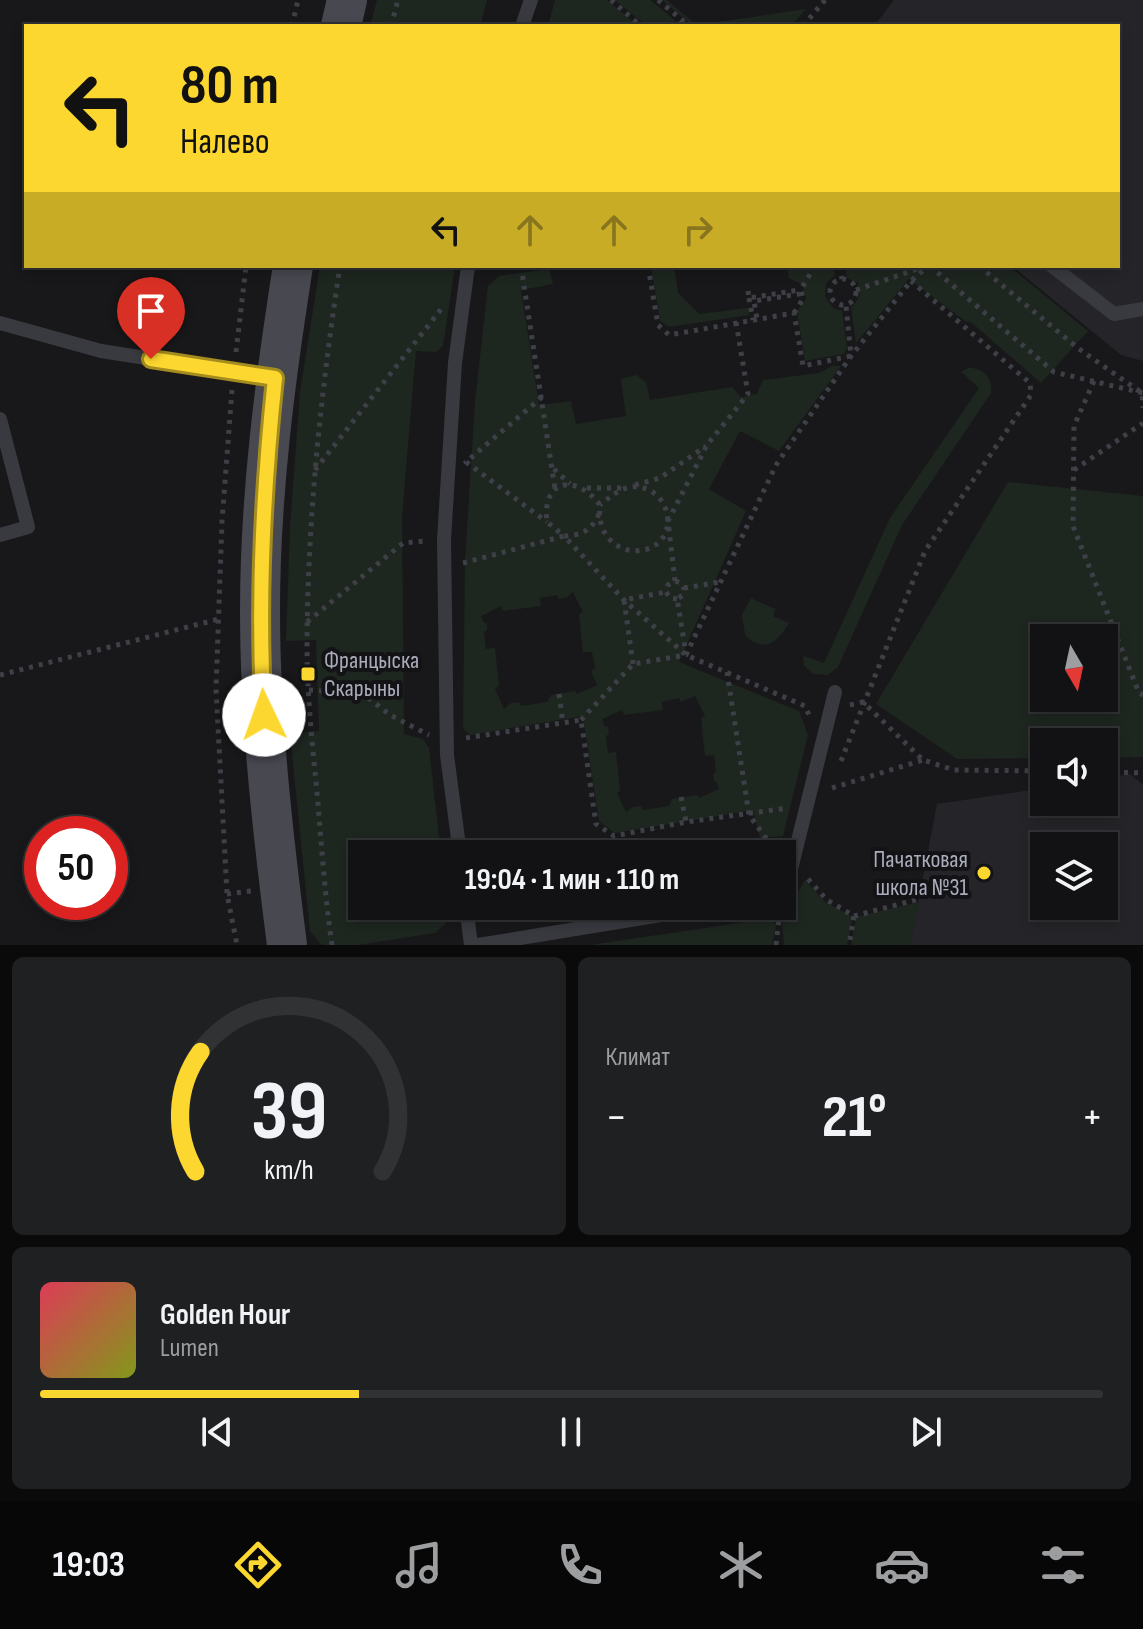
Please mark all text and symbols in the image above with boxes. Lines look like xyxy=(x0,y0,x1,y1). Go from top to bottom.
text: 80 m xyxy=(180,53,279,120)
icon: left xyxy=(48,56,152,160)
text: Налево xyxy=(180,121,270,164)
icon: left xyxy=(424,208,468,252)
icon: ahead xyxy=(508,208,552,252)
icon: ahead xyxy=(592,208,636,252)
icon: right xyxy=(676,208,720,252)
pin xyxy=(117,277,185,359)
icon: arrive xyxy=(129,289,173,333)
north arrow xyxy=(1030,624,1118,712)
map controls xyxy=(1030,624,1118,920)
place label: Францыска Скарыны xyxy=(324,646,419,703)
marker: Францыска Скарыны xyxy=(299,665,317,683)
position arrow xyxy=(222,673,306,757)
button: sound xyxy=(1030,728,1118,816)
speed limit sign: 50 xyxy=(24,816,128,920)
button: layers xyxy=(1030,832,1118,920)
place label: Пачатковая школа №31 xyxy=(873,845,969,902)
text: 19:04 · 1 мин · 110 m xyxy=(465,862,679,898)
marker: Пачатковая школа №31 xyxy=(975,864,993,882)
text: Климат xyxy=(606,1042,670,1073)
text: 39 xyxy=(250,1063,327,1163)
text: 21° xyxy=(822,1082,887,1154)
text: − xyxy=(606,1091,627,1144)
text: + xyxy=(1081,1091,1103,1144)
text: km/h xyxy=(264,1153,313,1188)
text: Golden Hour xyxy=(160,1297,290,1333)
text: Lumen xyxy=(160,1333,219,1364)
icon: previous xyxy=(195,1410,239,1454)
icon: pause xyxy=(549,1410,593,1454)
icon: next xyxy=(904,1410,948,1454)
icon: directions xyxy=(230,1537,286,1593)
icon: music xyxy=(391,1537,447,1593)
icon: phone xyxy=(552,1537,608,1593)
icon: climate xyxy=(713,1537,769,1593)
icon: car xyxy=(874,1537,930,1593)
icon: filters xyxy=(1035,1537,1091,1593)
text: 19:03 xyxy=(52,1544,125,1587)

